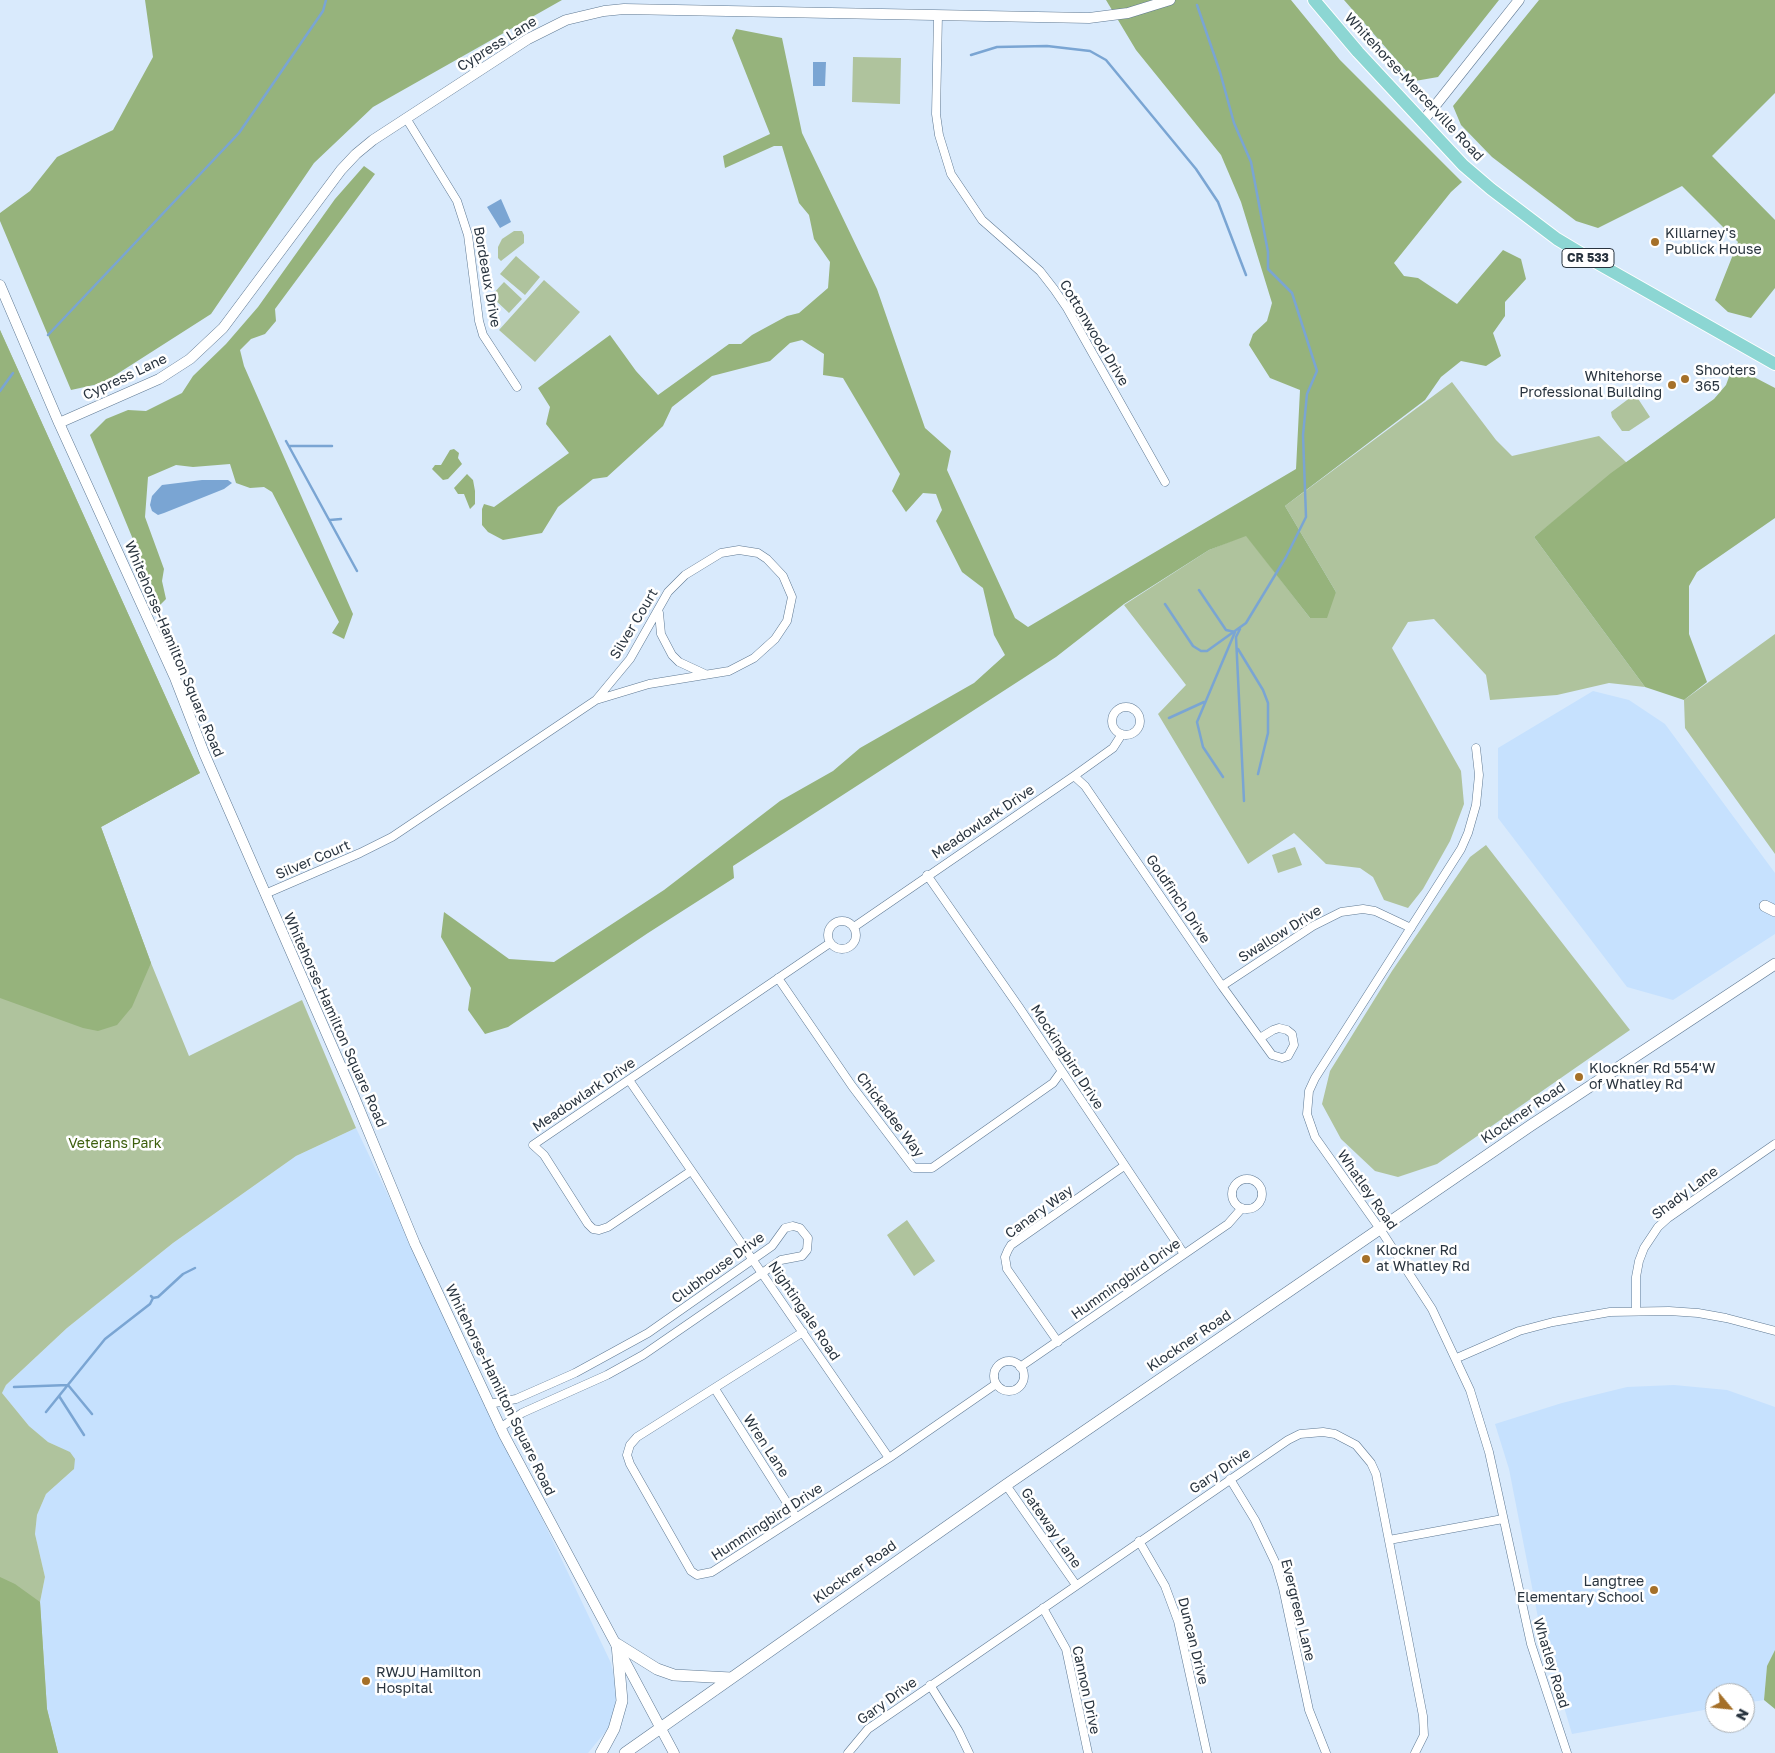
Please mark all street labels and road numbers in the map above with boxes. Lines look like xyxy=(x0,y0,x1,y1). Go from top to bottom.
street label: Whitehorse-Mercerville Road xyxy=(1341,9,1487,165)
street label: Cypress Lane xyxy=(454,13,540,75)
street label: Bordeaux Drive xyxy=(470,225,504,329)
road number: CR 533 xyxy=(1562,248,1614,268)
street label: Cottonwood Drive xyxy=(1056,277,1132,389)
street label: Cypress Lane xyxy=(80,350,170,404)
street label: Whitehorse-Hamilton Square Road xyxy=(121,538,227,760)
street label: Silver Court xyxy=(606,586,662,662)
street label: Meadowlark Drive xyxy=(928,781,1038,863)
street label: Silver Court xyxy=(273,837,353,883)
street label: Goldfinch Drive xyxy=(1142,852,1214,946)
street label: Swallow Drive xyxy=(1236,902,1324,966)
street label: Whitehorse-Hamilton Square Road xyxy=(280,910,390,1130)
street label: Mockingbird Drive xyxy=(1027,1002,1107,1112)
street label: Meadowlark Drive xyxy=(529,1054,639,1136)
street label: Chickadee Way xyxy=(853,1069,927,1161)
street label: Klockner Road xyxy=(1478,1079,1568,1147)
street label: Whatley Road xyxy=(1333,1147,1401,1233)
street label: Shady Lane xyxy=(1649,1163,1721,1223)
street label: Canary Way xyxy=(1002,1182,1076,1242)
street label: Clubhouse Drive xyxy=(668,1229,768,1307)
street label: Hummingbird Drive xyxy=(1068,1235,1184,1323)
street label: Nightingale Road xyxy=(765,1258,843,1364)
street label: Whitehorse-Hamilton Square Road xyxy=(441,1282,559,1498)
street label: Klockner Road xyxy=(1144,1307,1234,1375)
street label: Wren Lane xyxy=(739,1411,793,1481)
street label: Gary Drive xyxy=(1186,1445,1254,1497)
street label: Hummingbird Drive xyxy=(708,1480,826,1564)
street label: Gateway Lane xyxy=(1017,1485,1085,1571)
street label: Klockner Road xyxy=(810,1537,900,1607)
street label: Evergreen Lane xyxy=(1277,1557,1319,1663)
street label: Duncan Drive xyxy=(1174,1596,1212,1686)
street label: Whatley Road xyxy=(1529,1616,1573,1710)
street label: Cannon Drive xyxy=(1068,1644,1104,1736)
street label: Gary Drive xyxy=(854,1674,920,1728)

